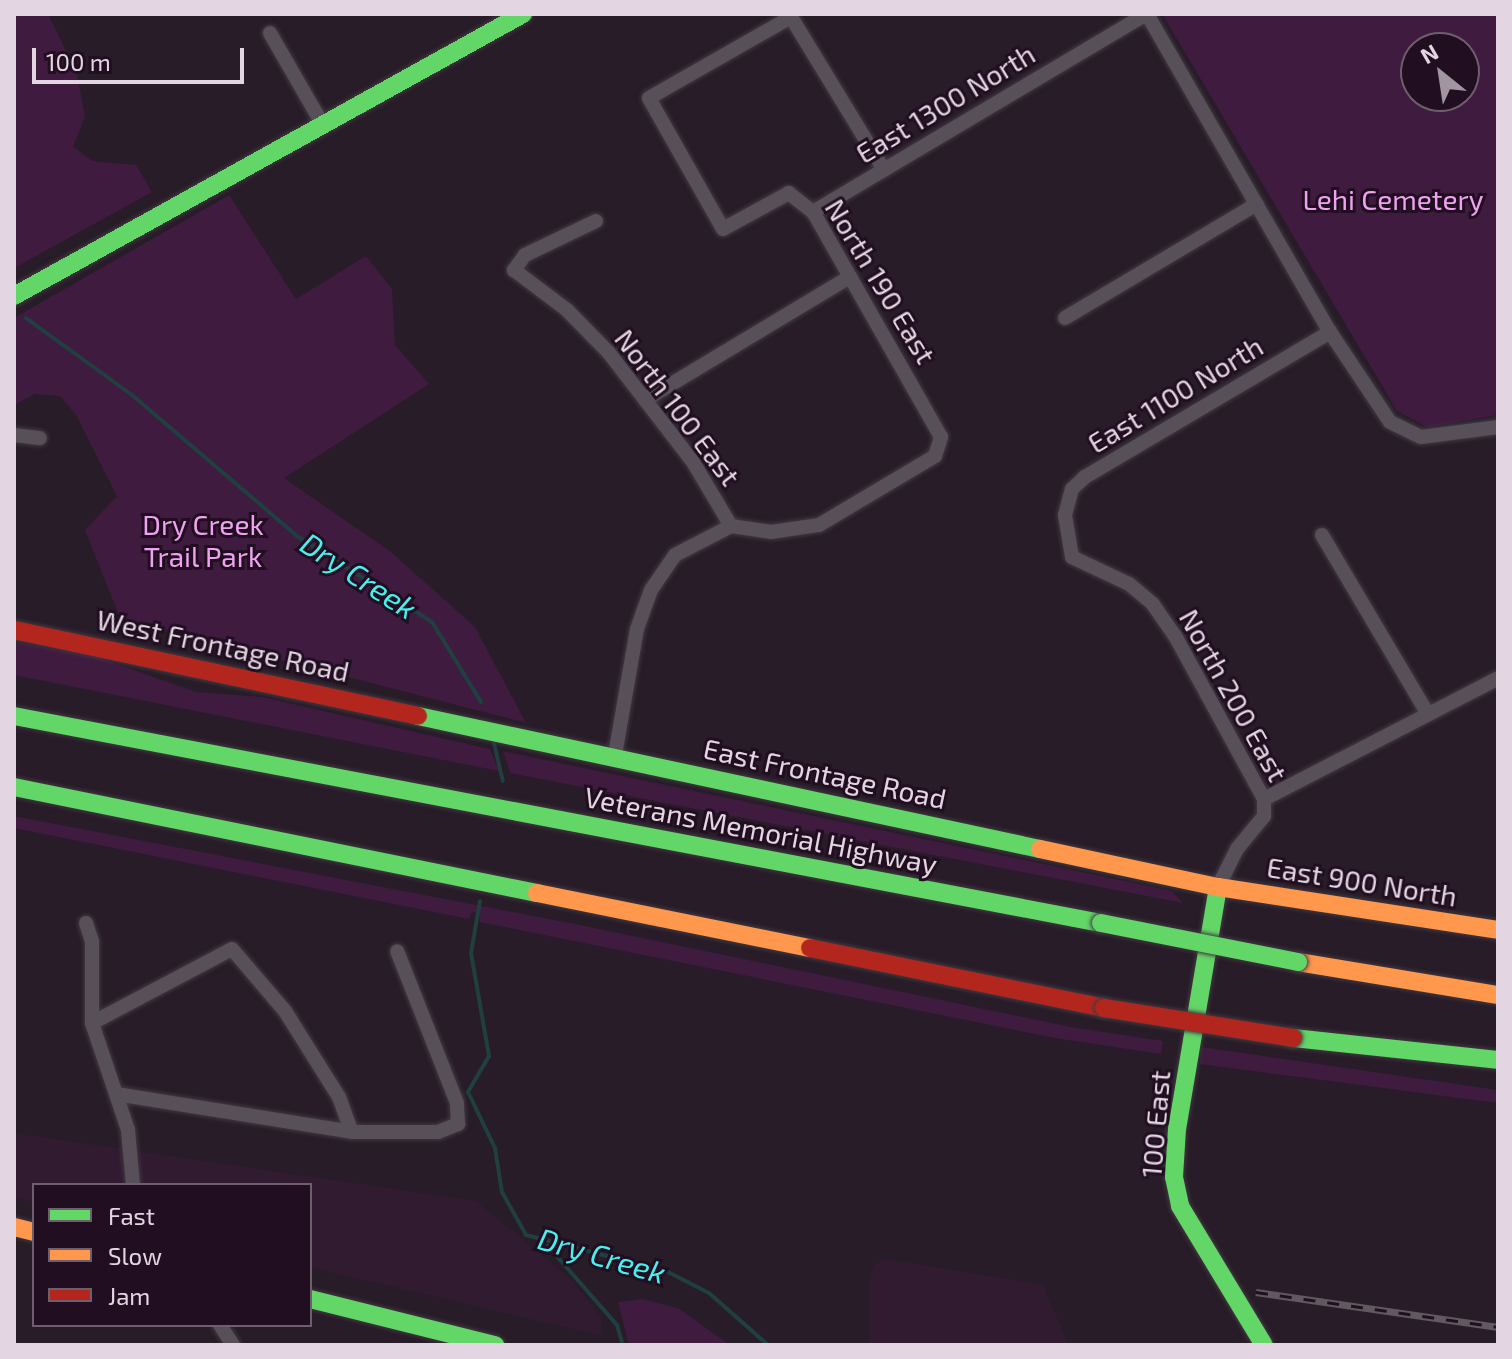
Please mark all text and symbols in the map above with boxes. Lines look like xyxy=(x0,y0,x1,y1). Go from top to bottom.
scale bar xyxy=(36,32,248,82)
north arrow xyxy=(1400,32,1480,112)
street label: East 1300 North xyxy=(849,36,1041,170)
text: N xyxy=(1416,38,1442,68)
text: 100 m xyxy=(46,47,111,76)
park label: Lehi Cemetery xyxy=(1302,182,1484,216)
street label: North 190 East xyxy=(819,193,943,369)
street label: North 100 East xyxy=(608,322,748,492)
street label: East 1100 North xyxy=(1081,329,1269,459)
park label: Dry Creek Trail Park xyxy=(142,507,264,573)
water label: Dry Creek xyxy=(294,524,424,626)
street label: West Frontage Road xyxy=(94,602,352,688)
street label: North 200 East xyxy=(1173,603,1295,787)
street label: East Frontage Road xyxy=(701,731,949,815)
street label: Veterans Memorial Highway xyxy=(582,779,940,881)
street label: East 900 North xyxy=(1265,849,1459,913)
street label: 100 East xyxy=(1134,1069,1176,1179)
legend xyxy=(32,1183,312,1327)
text: Fast xyxy=(108,1201,155,1230)
water label: Dry Creek xyxy=(534,1220,670,1290)
text: Slow xyxy=(108,1241,162,1270)
text: Jam xyxy=(108,1281,150,1310)

